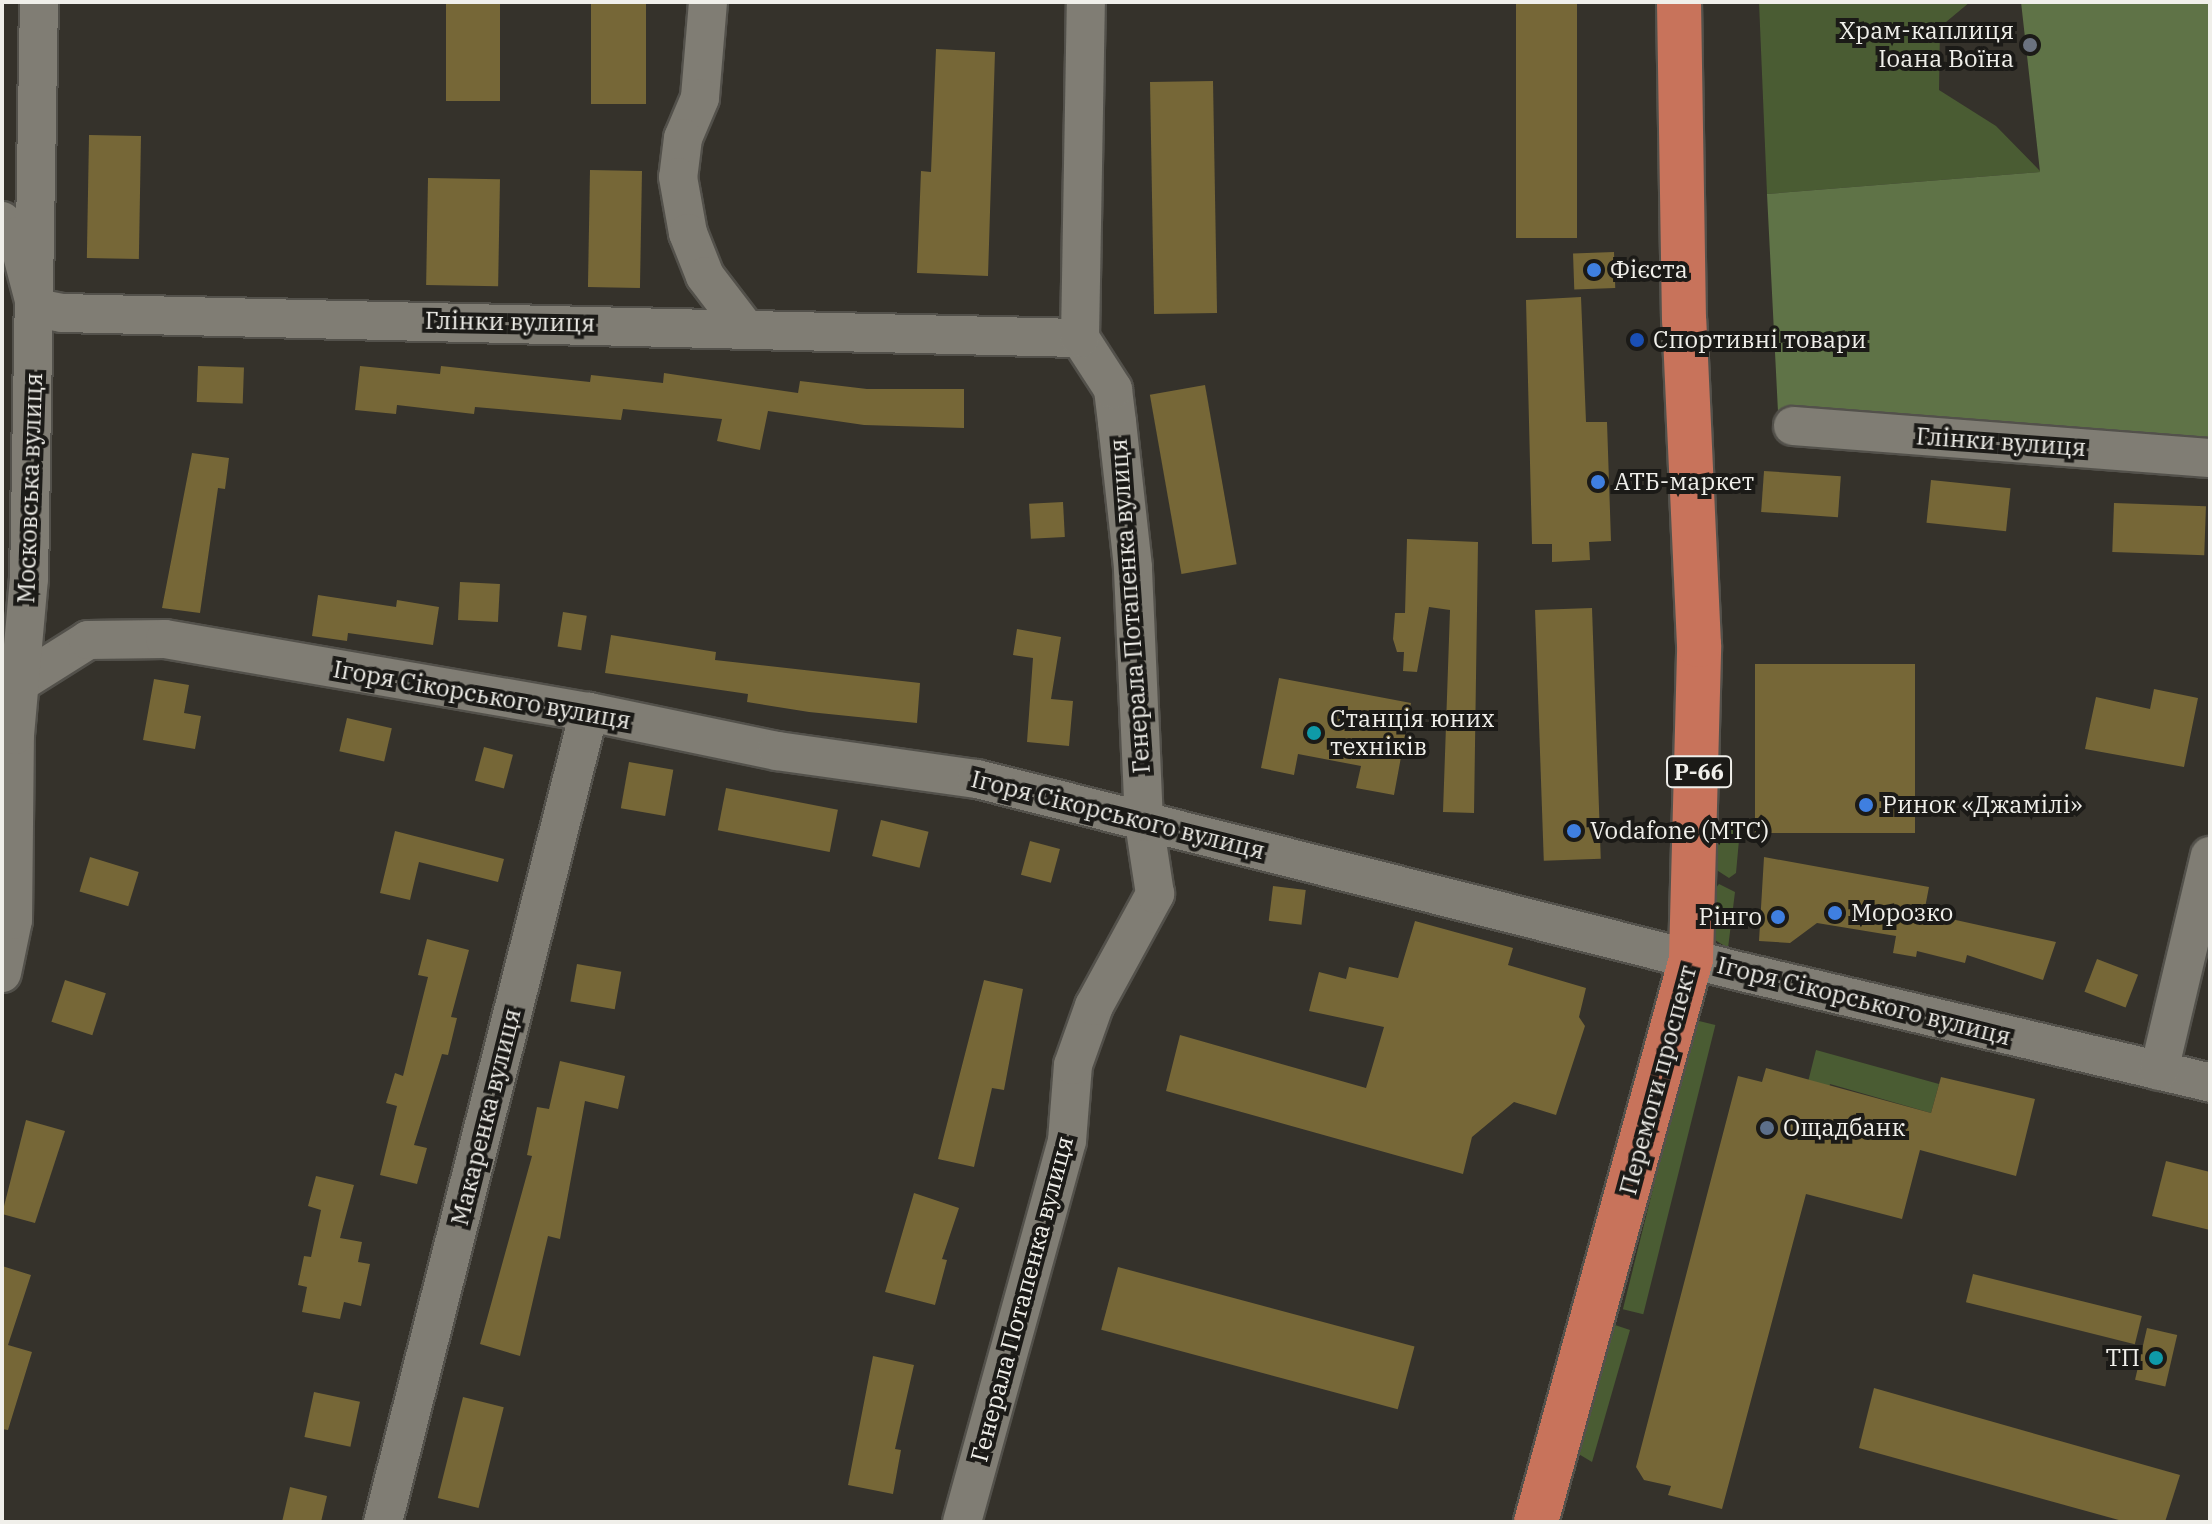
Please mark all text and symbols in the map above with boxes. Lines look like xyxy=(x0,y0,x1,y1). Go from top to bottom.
place label: Храм-каплиця Іоана Воїна xyxy=(1839,17,2014,73)
marker: Храм-каплиця Іоана Воїна xyxy=(2021,36,2039,54)
place label: Фієста xyxy=(1610,256,1688,284)
marker: Фієста xyxy=(1585,261,1603,279)
street label: Глінки вулиця xyxy=(425,306,595,338)
place label: Спортивні товари xyxy=(1653,326,1867,354)
marker: Спортивні товари xyxy=(1628,331,1646,349)
street label: Московська вулиця xyxy=(12,372,48,604)
street label: Глінки вулиця xyxy=(1915,422,2087,462)
street label: Генерала Потапенка вулиця xyxy=(1104,438,1156,774)
place label: АТБ-маркет xyxy=(1614,468,1754,496)
marker: АТБ-маркет xyxy=(1589,473,1607,491)
street label: Ігоря Сікорського вулиця xyxy=(331,655,633,735)
place label: Станція юних техніків xyxy=(1330,705,1495,761)
marker: Станція юних техніків xyxy=(1305,724,1323,742)
road number: Р-66 xyxy=(1665,754,1733,790)
street label: Ігоря Сікорського вулиця xyxy=(968,765,1268,865)
place label: Ринок «Джамілі» xyxy=(1882,791,2083,819)
marker: Ринок «Джамілі» xyxy=(1857,796,1875,814)
place label: Vodafone (МТС) xyxy=(1590,817,1769,845)
marker: Vodafone (МТС) xyxy=(1565,822,1583,840)
place label: Морозко xyxy=(1851,899,1953,927)
place label: Рінго xyxy=(1698,903,1762,931)
marker: Морозко xyxy=(1826,904,1844,922)
marker: Рінго xyxy=(1769,908,1787,926)
street label: Ігоря Сікорського вулиця xyxy=(1714,951,2014,1051)
street label: Перемоги проспект xyxy=(1613,962,1703,1198)
street label: Макаренка вулиця xyxy=(445,1006,527,1228)
place label: Ощадбанк xyxy=(1783,1114,1905,1142)
marker: Ощадбанк xyxy=(1758,1119,1776,1137)
street label: Генерала Потапенка вулиця xyxy=(965,1133,1079,1465)
place label: ТП xyxy=(2105,1344,2140,1372)
marker: ТП xyxy=(2147,1349,2165,1367)

